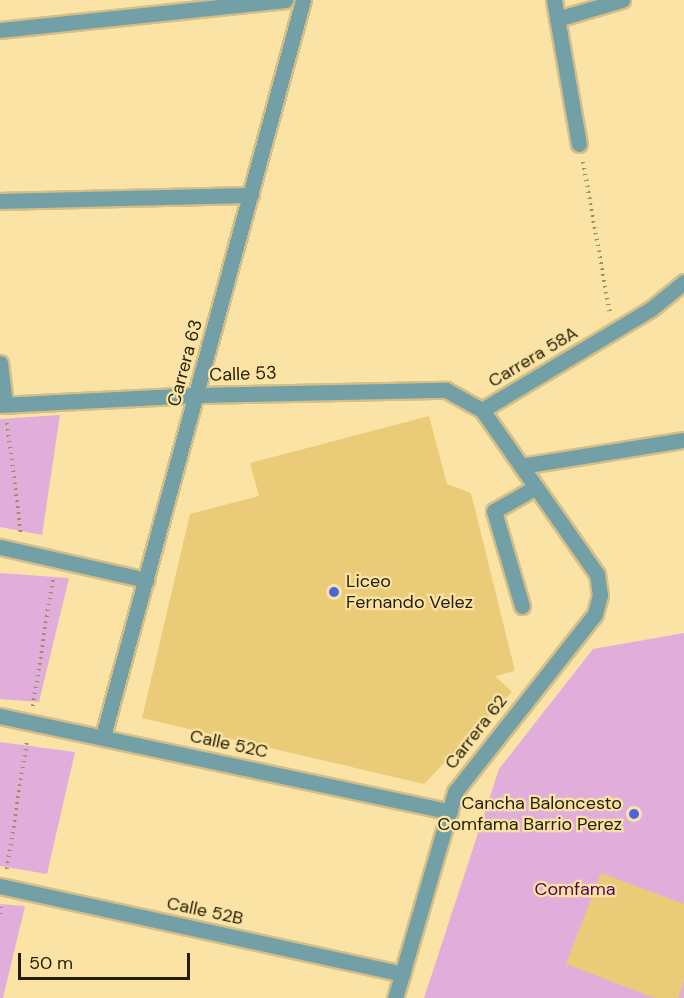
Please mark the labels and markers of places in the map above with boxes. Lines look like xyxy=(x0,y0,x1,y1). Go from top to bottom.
place label: Liceo Fernando Velez xyxy=(346,571,473,614)
marker: Liceo Fernando Velez xyxy=(327,585,341,599)
place label: Cancha Baloncesto Comfama Barrio Perez xyxy=(438,793,622,836)
marker: Cancha Baloncesto Comfama Barrio Perez xyxy=(627,807,641,821)

